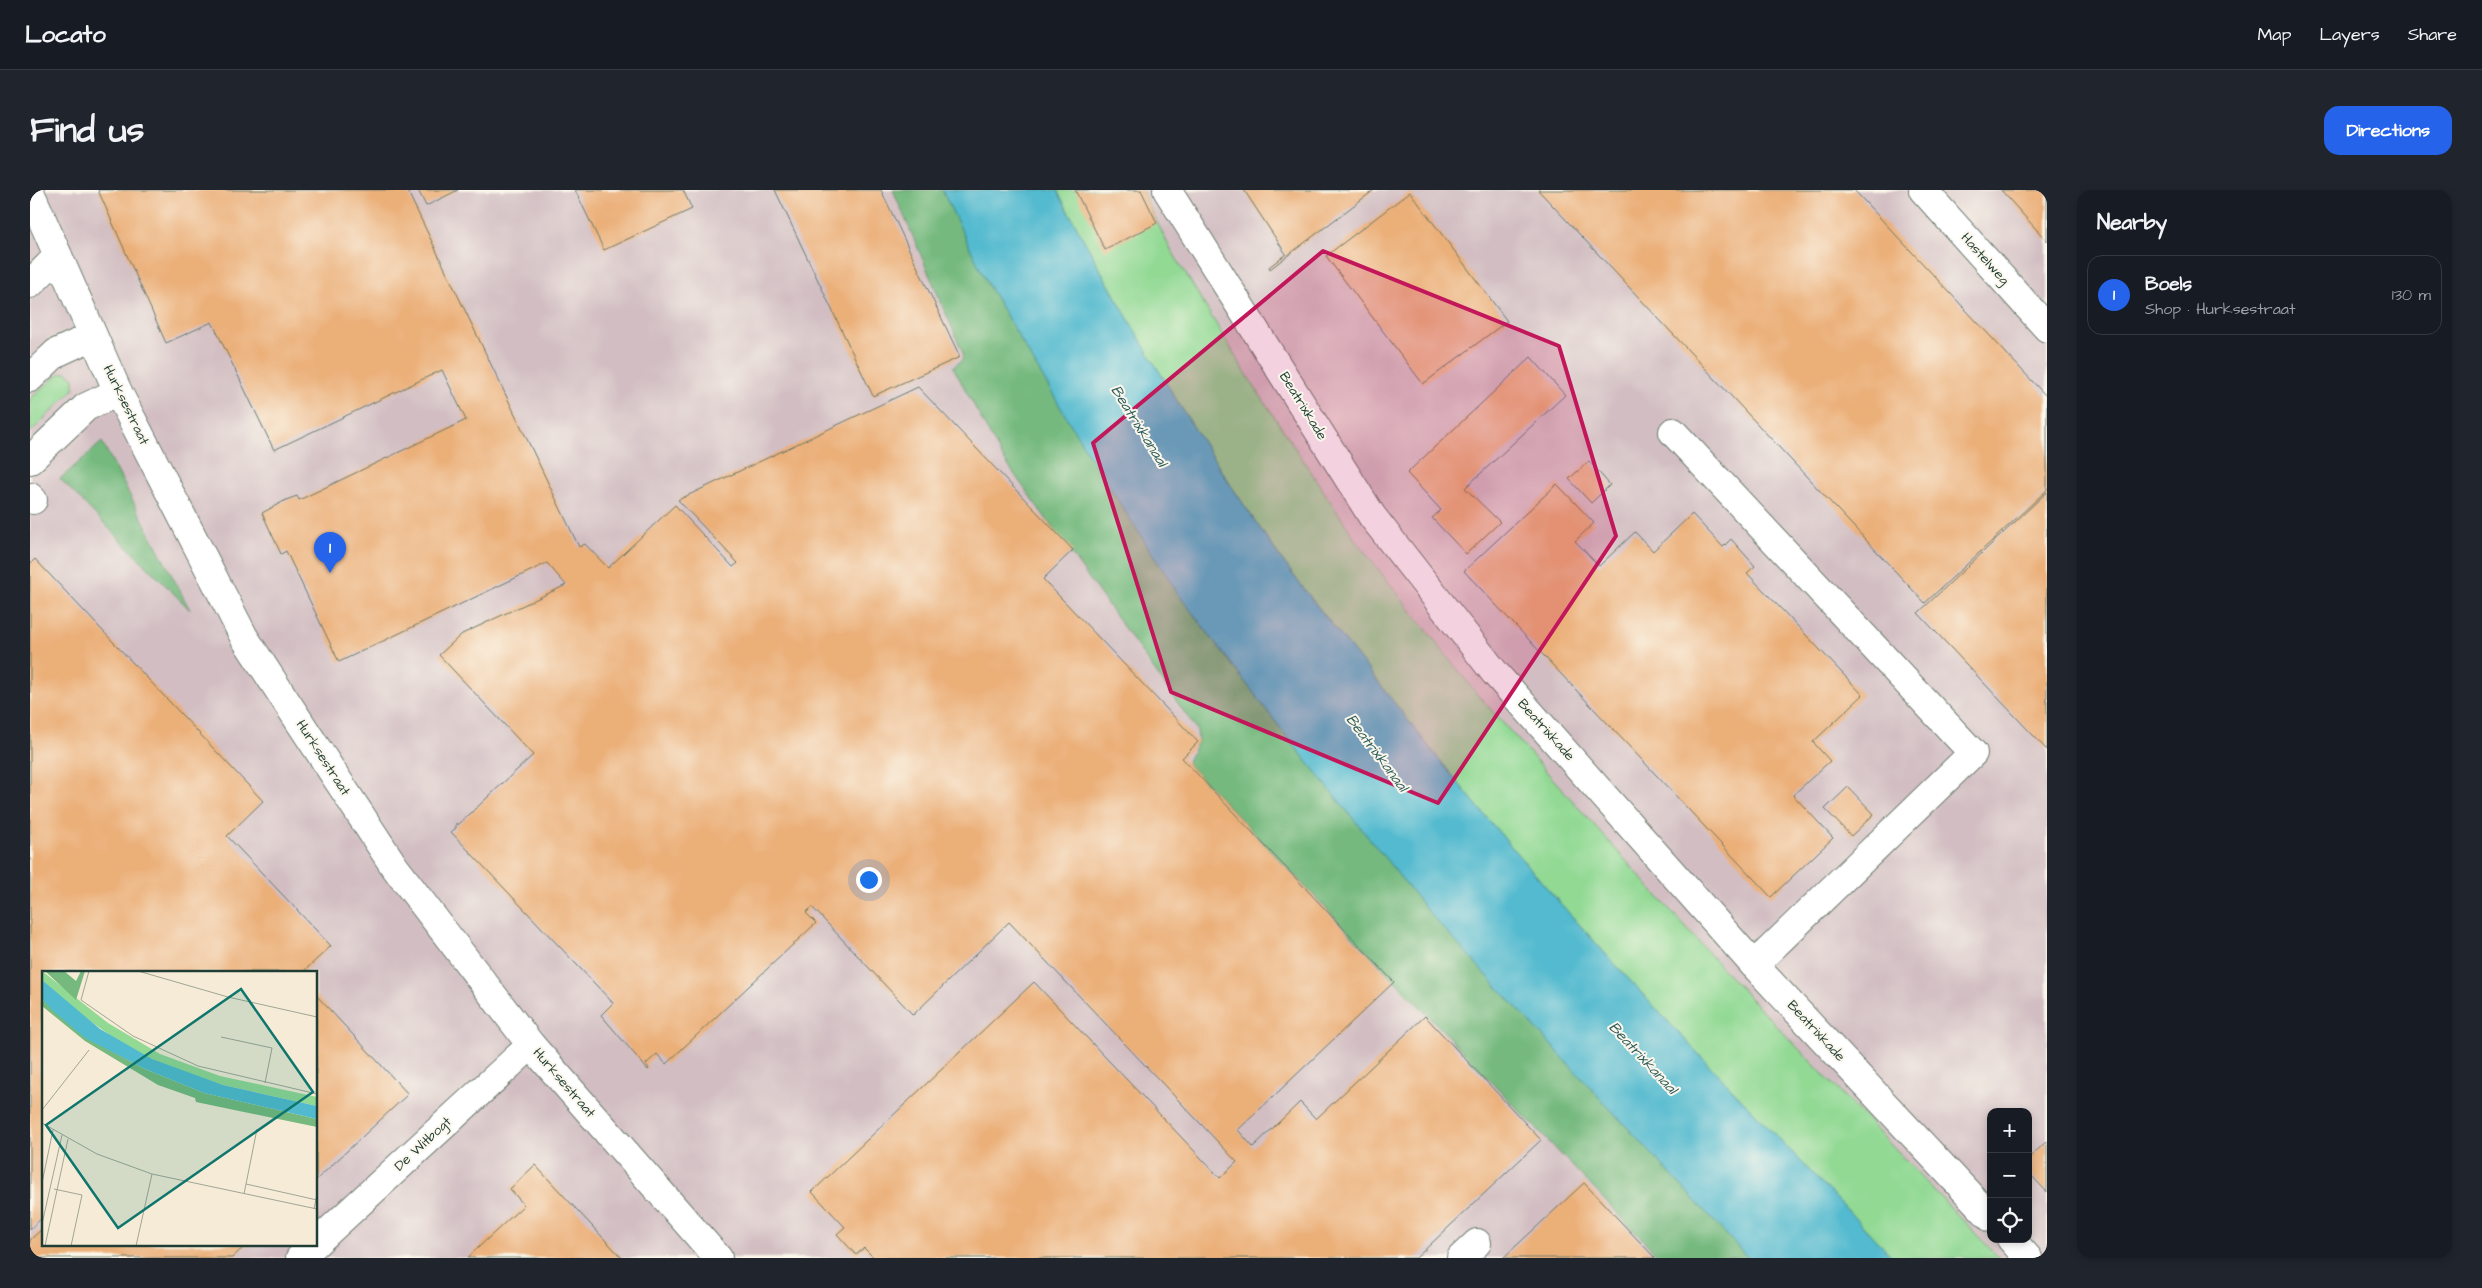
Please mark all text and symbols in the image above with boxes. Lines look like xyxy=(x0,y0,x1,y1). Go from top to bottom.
text: Locato xyxy=(25,18,106,52)
text: Map xyxy=(2257,22,2291,47)
text: Layers xyxy=(2319,22,2380,47)
text: Share xyxy=(2408,22,2457,47)
text: Find us xyxy=(30,106,144,155)
button: Directions xyxy=(2324,106,2452,155)
text: Nearby xyxy=(2097,208,2167,237)
street label: Hastelweg xyxy=(1956,228,2014,290)
text: Boels xyxy=(2145,271,2192,298)
text: 1 xyxy=(2113,284,2115,306)
text: 130 m xyxy=(2392,284,2431,306)
text: Shop · Hurksestraat xyxy=(2145,298,2295,320)
street label: Hurksestraat xyxy=(98,362,154,449)
street label: Beatrixkade xyxy=(1274,368,1332,444)
water label: Beatrixkanaal xyxy=(1106,381,1173,472)
pin: 1 xyxy=(314,532,346,573)
street label: Beatrixkade xyxy=(1513,695,1580,766)
water label: Beatrixkanaal xyxy=(1341,710,1414,797)
street label: Hurksestraat xyxy=(291,716,355,800)
your location xyxy=(856,867,882,893)
inset map xyxy=(42,971,318,1246)
street label: Beatrixkade xyxy=(1782,996,1850,1066)
water label: Beatrixkanaal xyxy=(1604,1017,1683,1100)
street label: Hurksestraat xyxy=(528,1044,600,1123)
map controls xyxy=(1987,1108,2032,1243)
button: + xyxy=(1987,1108,2032,1153)
street label: De Witbogt xyxy=(390,1112,456,1176)
button: − xyxy=(1987,1153,2032,1198)
button: locate xyxy=(1987,1198,2032,1243)

